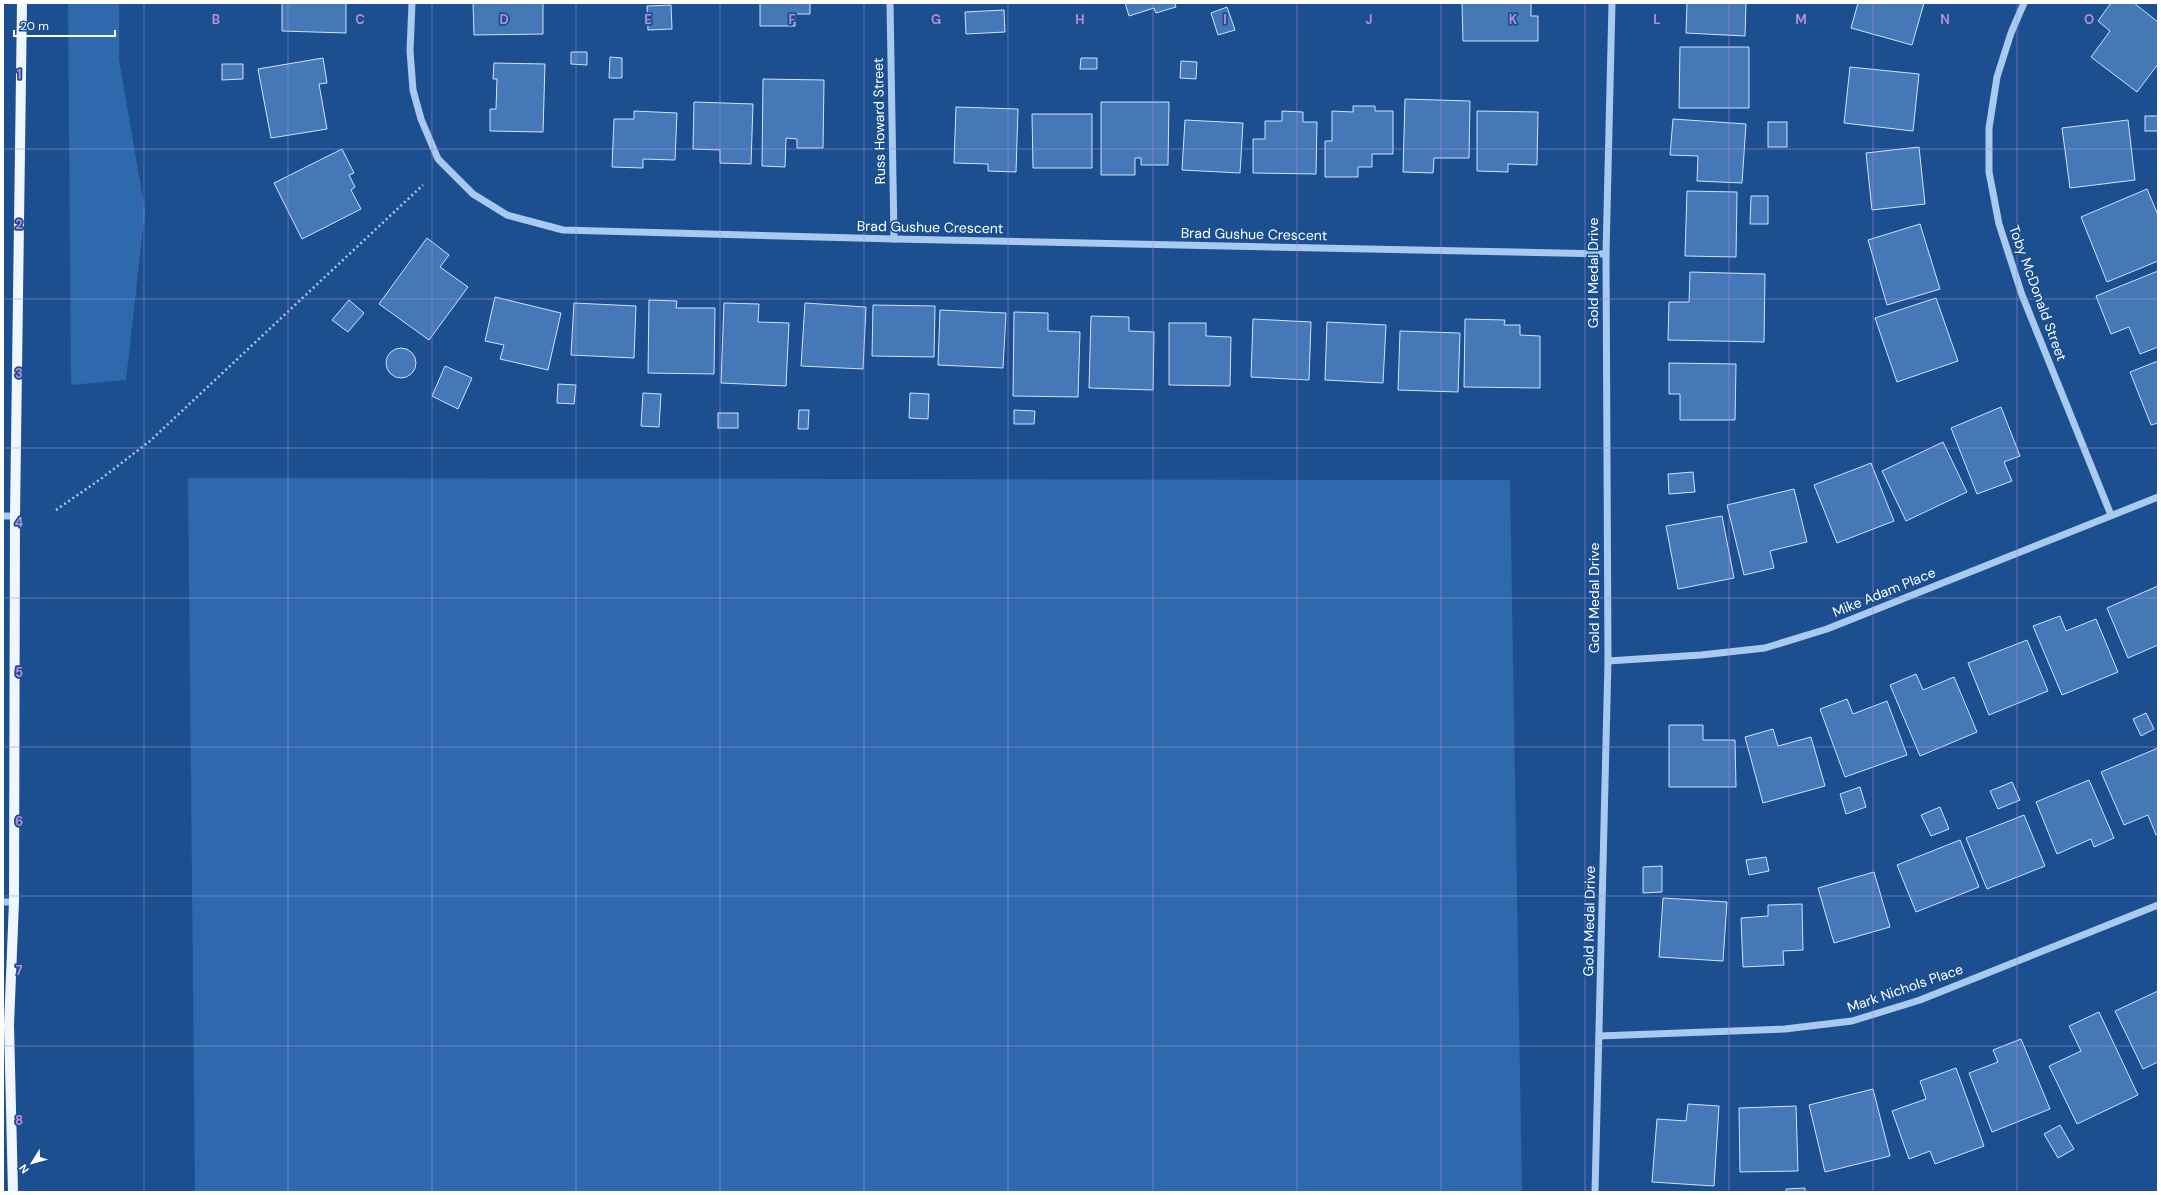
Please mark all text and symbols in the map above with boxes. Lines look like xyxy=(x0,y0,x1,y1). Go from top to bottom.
text: B xyxy=(212,11,220,28)
text: C xyxy=(355,11,365,28)
text: D xyxy=(499,11,509,28)
text: E xyxy=(644,11,652,28)
text: F xyxy=(788,11,796,28)
text: G xyxy=(931,11,941,28)
text: H xyxy=(1075,11,1085,28)
text: I xyxy=(1223,11,1227,28)
text: J xyxy=(1365,11,1373,28)
text: K xyxy=(1509,11,1518,28)
text: L xyxy=(1653,11,1661,28)
text: M xyxy=(1795,11,1807,28)
text: N xyxy=(1940,11,1950,28)
text: O xyxy=(2084,11,2094,28)
scale bar xyxy=(14,12,115,38)
text: 20 m xyxy=(20,18,49,34)
street label: Russ Howard Street xyxy=(869,57,889,185)
text: 1 xyxy=(17,66,21,83)
text: 2 xyxy=(15,216,23,233)
street label: Brad Gushue Crescent xyxy=(857,217,1003,237)
street label: Gold Medal Drive xyxy=(1584,218,1602,328)
street label: Toby McDonald Street xyxy=(2005,223,2071,363)
street label: Brad Gushue Crescent xyxy=(1181,224,1327,244)
text: 3 xyxy=(15,365,23,382)
text: 4 xyxy=(15,514,23,531)
street label: Gold Medal Drive xyxy=(1585,543,1603,653)
street label: Mike Adam Place xyxy=(1830,563,1938,621)
text: 5 xyxy=(15,664,23,681)
text: 6 xyxy=(15,813,23,830)
street label: Gold Medal Drive xyxy=(1579,865,1599,976)
street label: Mark Nichols Place xyxy=(1845,960,1965,1016)
text: 7 xyxy=(16,962,23,979)
text: 8 xyxy=(15,1112,23,1129)
north arrow xyxy=(12,1143,52,1183)
text: N xyxy=(16,1162,32,1176)

